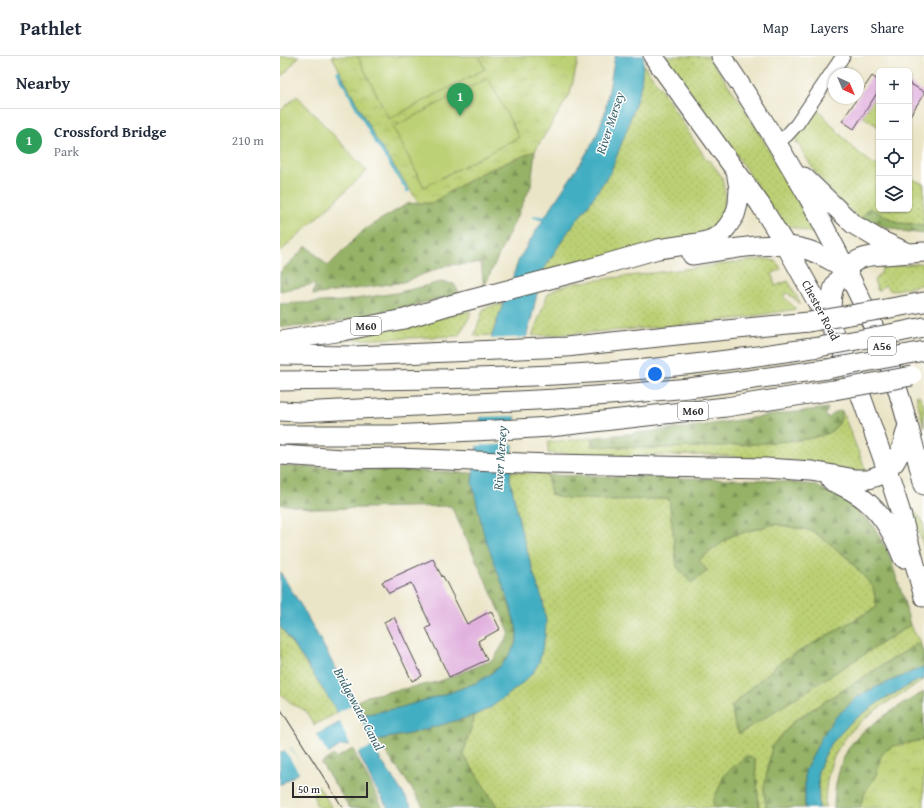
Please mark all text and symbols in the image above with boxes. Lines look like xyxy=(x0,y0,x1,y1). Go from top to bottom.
text: Pathlet xyxy=(20,14,82,42)
text: Map xyxy=(763,18,789,38)
text: Layers xyxy=(811,18,849,38)
text: Share xyxy=(871,18,904,38)
north arrow xyxy=(828,68,864,104)
map controls xyxy=(876,68,912,212)
button: + xyxy=(876,68,912,104)
text: Nearby xyxy=(16,70,70,95)
pin: 1 xyxy=(447,83,473,116)
water label: River Mersey xyxy=(591,89,629,158)
button: − xyxy=(876,104,912,140)
text: Crossford Bridge xyxy=(54,121,167,142)
text: 1 xyxy=(26,131,32,150)
text: 210 m xyxy=(232,131,264,150)
button: locate xyxy=(876,140,912,176)
text: Park xyxy=(54,142,79,161)
button: layers xyxy=(876,176,912,212)
street label: Chester Road xyxy=(798,277,844,344)
road number: M60 xyxy=(351,317,381,335)
road number: A56 xyxy=(868,337,896,355)
your location xyxy=(645,364,665,384)
road number: M60 xyxy=(678,402,708,420)
water label: River Mersey xyxy=(488,425,512,492)
water label: Bridgewater Canal xyxy=(329,663,389,754)
scale bar xyxy=(292,780,368,799)
text: 50 m xyxy=(298,781,320,797)

